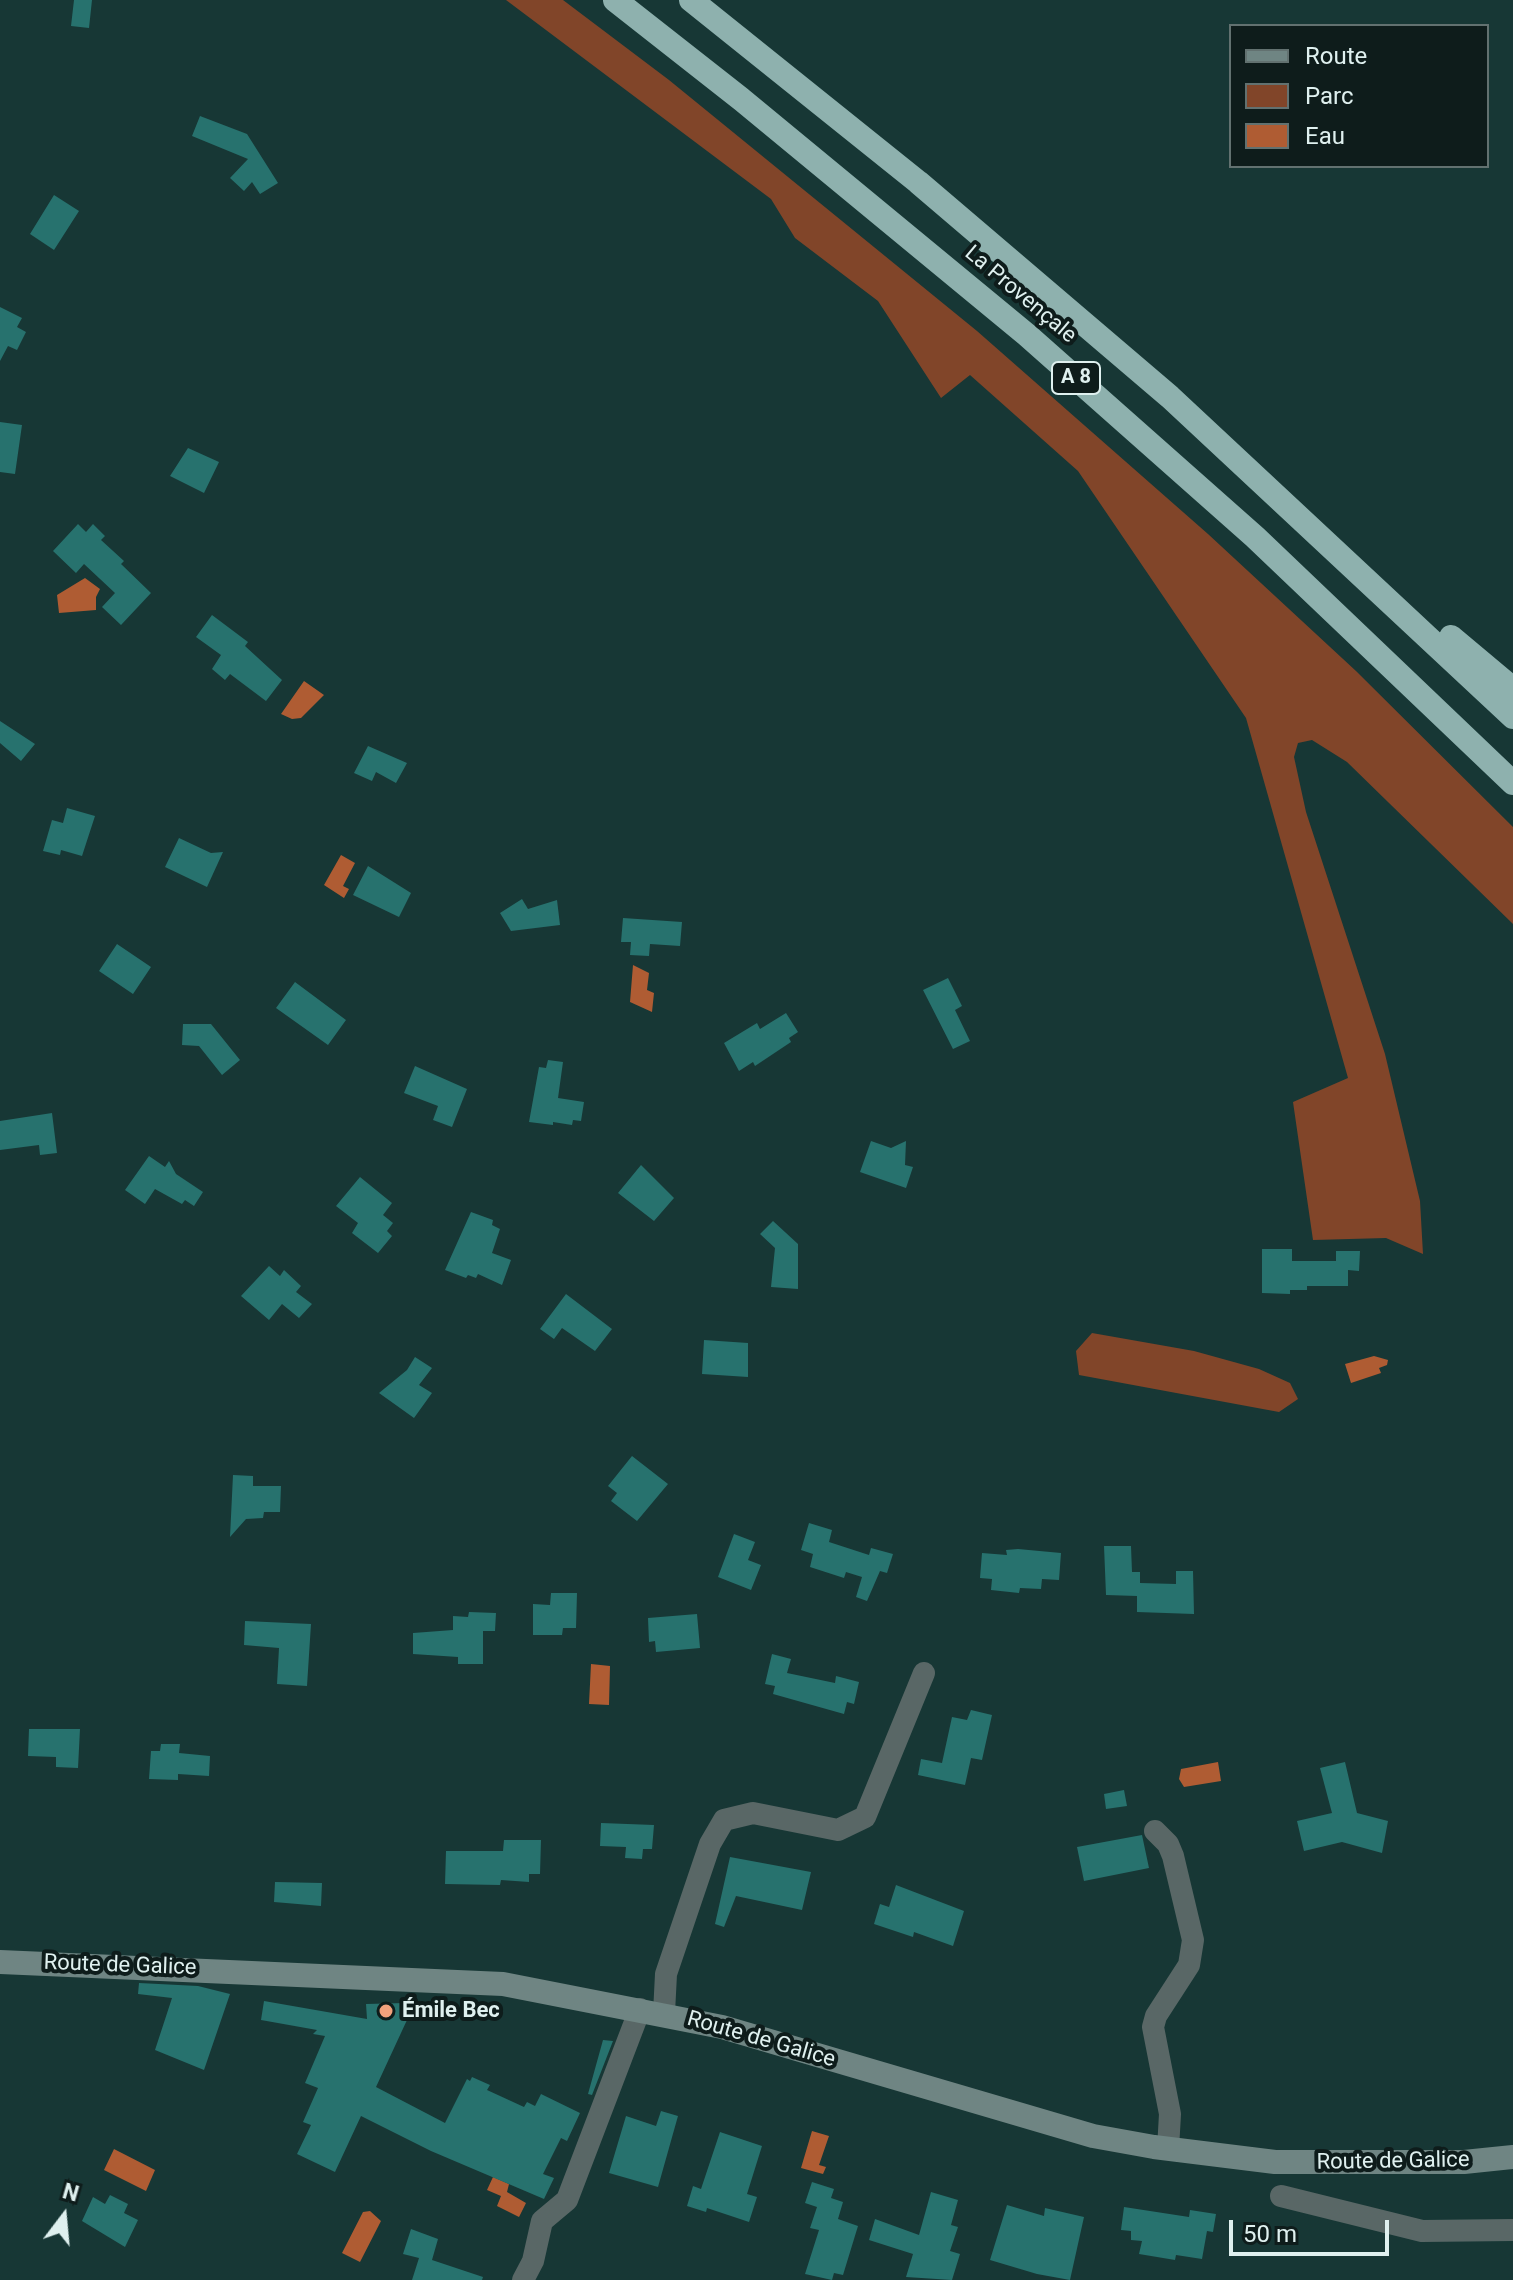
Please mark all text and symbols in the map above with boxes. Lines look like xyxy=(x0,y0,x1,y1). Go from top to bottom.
legend xyxy=(1229,24,1489,168)
text: Route xyxy=(1305,42,1367,70)
text: Parc xyxy=(1305,82,1354,110)
text: Eau xyxy=(1305,122,1345,150)
street label: La Provençale xyxy=(959,241,1081,349)
road number: A 8 xyxy=(1052,362,1100,394)
street label: Route de Galice xyxy=(43,1950,197,1982)
place label: Émile Bec xyxy=(402,1998,500,2024)
marker: Émile Bec xyxy=(377,2002,395,2020)
street label: Route de Galice xyxy=(684,2006,838,2074)
street label: Route de Galice xyxy=(1316,2147,1470,2177)
north arrow xyxy=(24,2176,104,2256)
text: N xyxy=(60,2178,82,2207)
scale bar xyxy=(1233,2204,1393,2254)
text: 50 m xyxy=(1243,2220,1297,2248)

